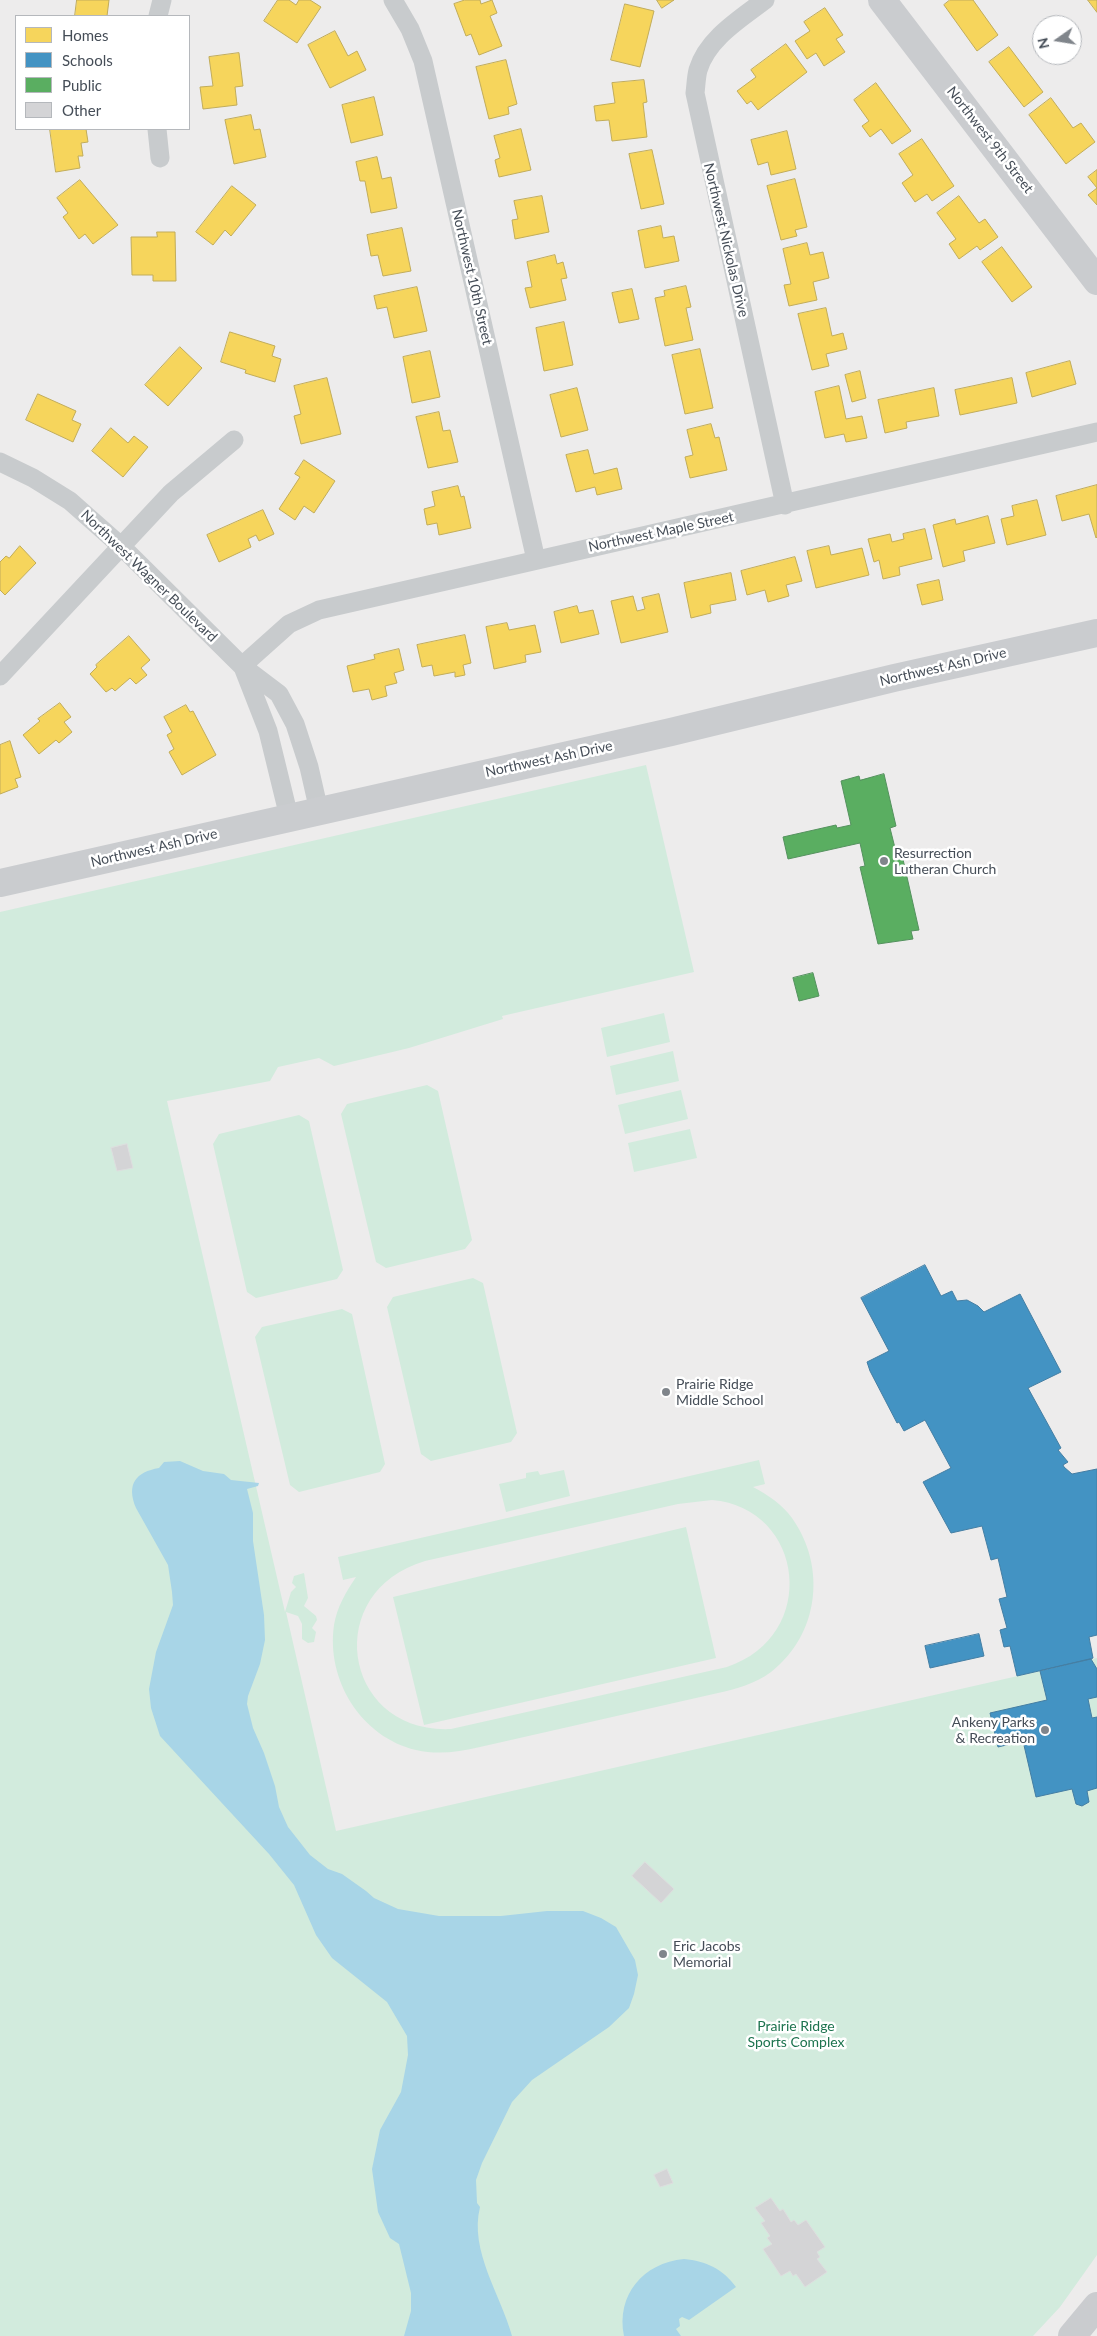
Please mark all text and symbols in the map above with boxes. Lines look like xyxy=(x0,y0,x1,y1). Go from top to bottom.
legend xyxy=(15,15,190,130)
north arrow xyxy=(1032,15,1082,65)
text: Homes xyxy=(62,26,108,44)
text: N xyxy=(1033,36,1052,50)
text: Schools xyxy=(62,51,113,69)
text: Public xyxy=(62,76,102,94)
street label: Northwest 9th Street xyxy=(943,83,1037,197)
text: Other xyxy=(62,101,101,119)
street label: Northwest Nickolas Drive xyxy=(700,161,752,319)
street label: Northwest 10th Street xyxy=(448,208,496,346)
street label: Northwest Wagner Boulevard xyxy=(77,506,221,646)
street label: Northwest Maple Street xyxy=(587,508,735,556)
street label: Northwest Ash Drive xyxy=(878,644,1008,690)
street label: Northwest Ash Drive xyxy=(484,737,614,781)
street label: Northwest Ash Drive xyxy=(89,825,219,871)
place label: Resurrection Lutheran Church xyxy=(894,845,996,878)
marker: Resurrection Lutheran Church xyxy=(878,855,890,867)
place label: Prairie Ridge Middle School xyxy=(676,1376,763,1408)
marker: Prairie Ridge Middle School xyxy=(660,1386,672,1398)
place label: Ankeny Parks & Recreation xyxy=(952,1714,1035,1746)
marker: Ankeny Parks & Recreation xyxy=(1039,1724,1051,1736)
place label: Eric Jacobs Memorial xyxy=(673,1938,741,1970)
marker: Eric Jacobs Memorial xyxy=(657,1948,669,1960)
park label: Prairie Ridge Sports Complex xyxy=(747,2018,845,2050)

